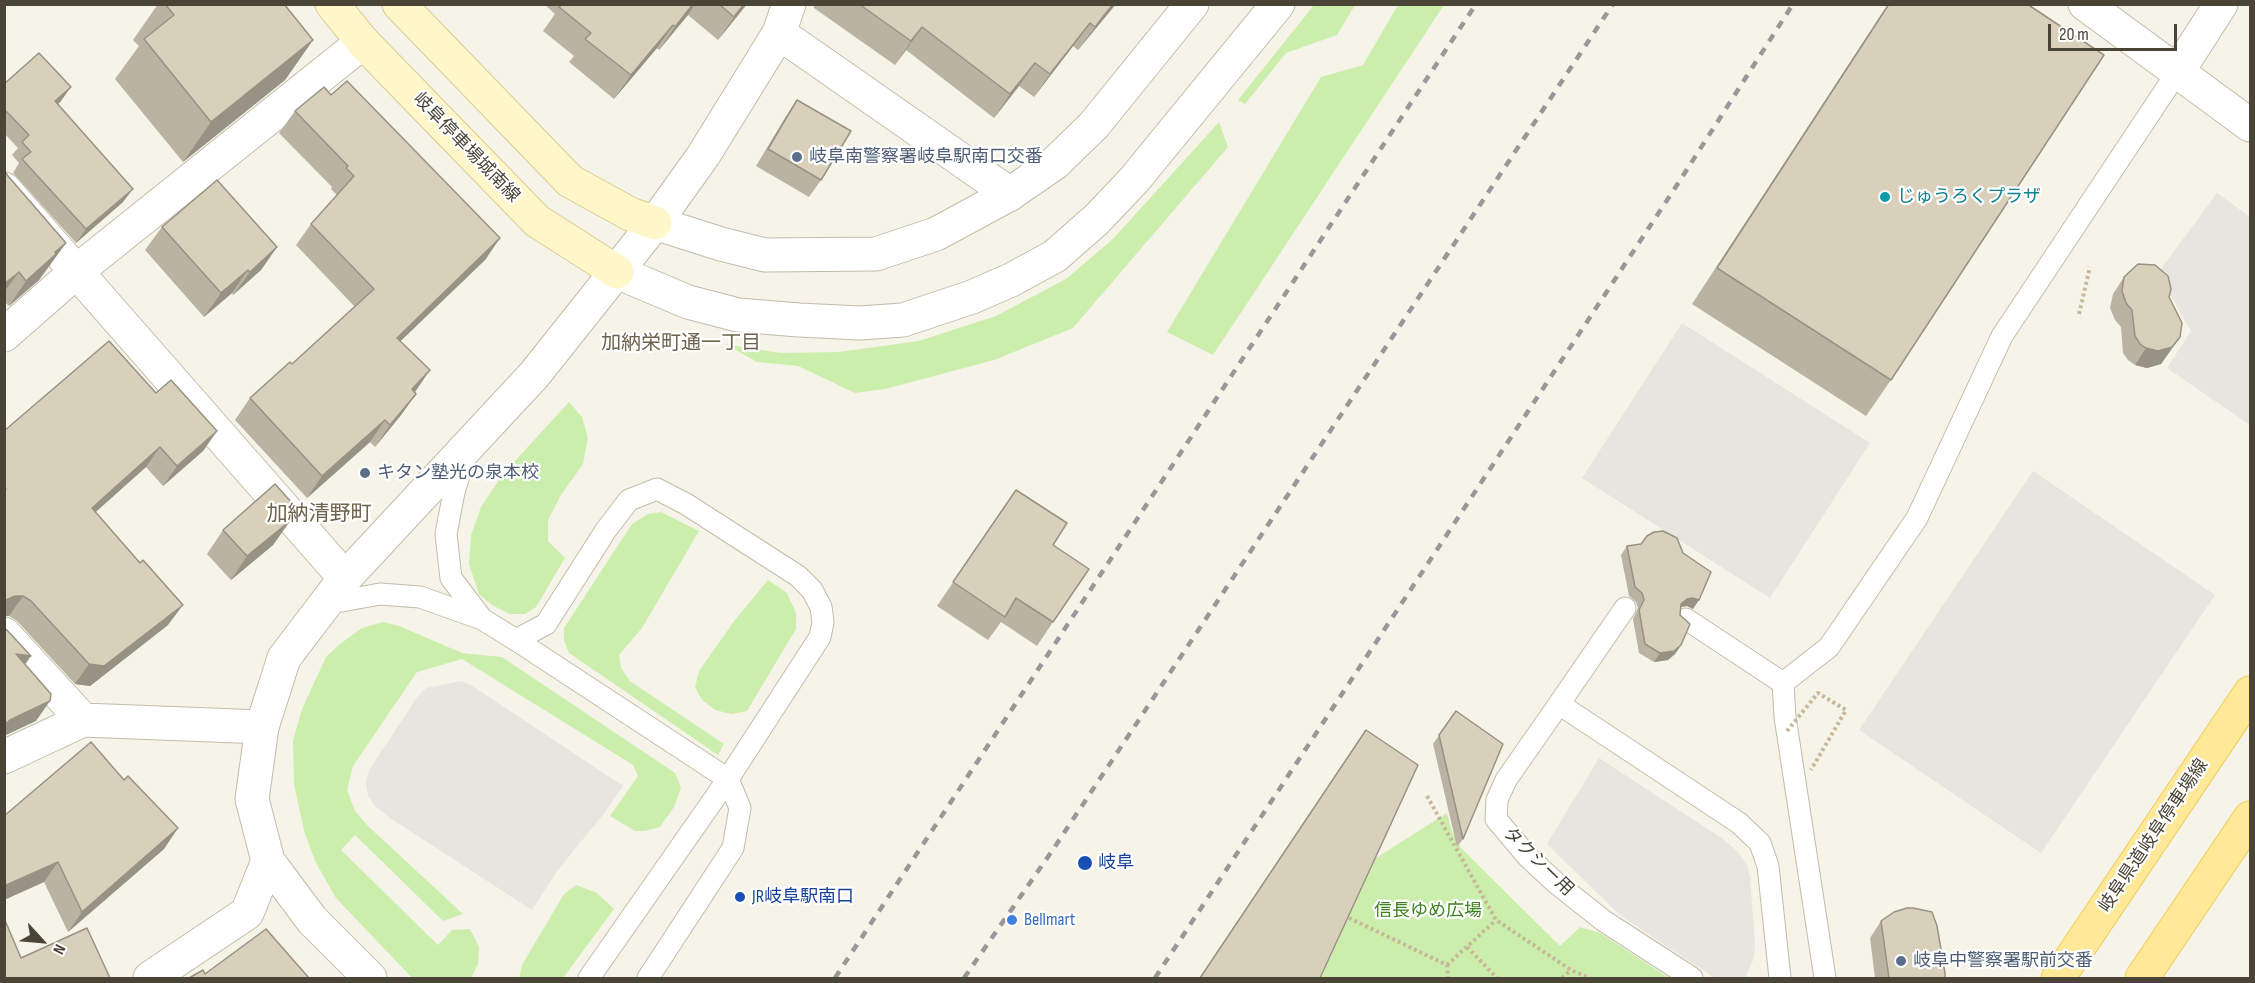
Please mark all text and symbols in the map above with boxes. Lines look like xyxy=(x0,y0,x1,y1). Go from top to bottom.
scale bar xyxy=(2051,12,2180,50)
text: 20 m xyxy=(2059,24,2089,45)
street label: 岐阜停車場城南線 xyxy=(408,89,524,207)
place label: 岐阜南警察署岐阜駅南口交番 xyxy=(809,146,1043,168)
marker: 岐阜南警察署岐阜駅南口交番 xyxy=(790,150,804,164)
place label: じゅうろくプラザ xyxy=(1897,186,2041,208)
marker: じゅうろくプラザ xyxy=(1878,190,1892,204)
district label: 加納栄町通一丁目 xyxy=(601,332,761,356)
place label: キタン塾光の泉本校 xyxy=(377,462,539,484)
marker: キタン塾光の泉本校 xyxy=(358,466,372,480)
district label: 加納清野町 xyxy=(267,502,371,528)
street label: 岐阜県道岐阜停車場線 xyxy=(2095,755,2213,917)
street label: タクシー用 xyxy=(1498,823,1578,901)
place label: 岐阜 xyxy=(1098,852,1134,874)
marker: 岐阜 xyxy=(1076,854,1094,872)
place label: JR岐阜駅南口 xyxy=(752,886,854,908)
marker: JR岐阜駅南口 xyxy=(733,890,747,904)
park label: 信長ゆめ広場 xyxy=(1374,900,1482,922)
place label: Bellmart xyxy=(1024,909,1075,931)
north arrow xyxy=(12,911,72,971)
marker: Bellmart xyxy=(1005,913,1019,927)
text: N xyxy=(48,941,69,957)
place label: 岐阜中警察署駅前交番 xyxy=(1913,950,2093,972)
marker: 岐阜中警察署駅前交番 xyxy=(1894,954,1908,968)

